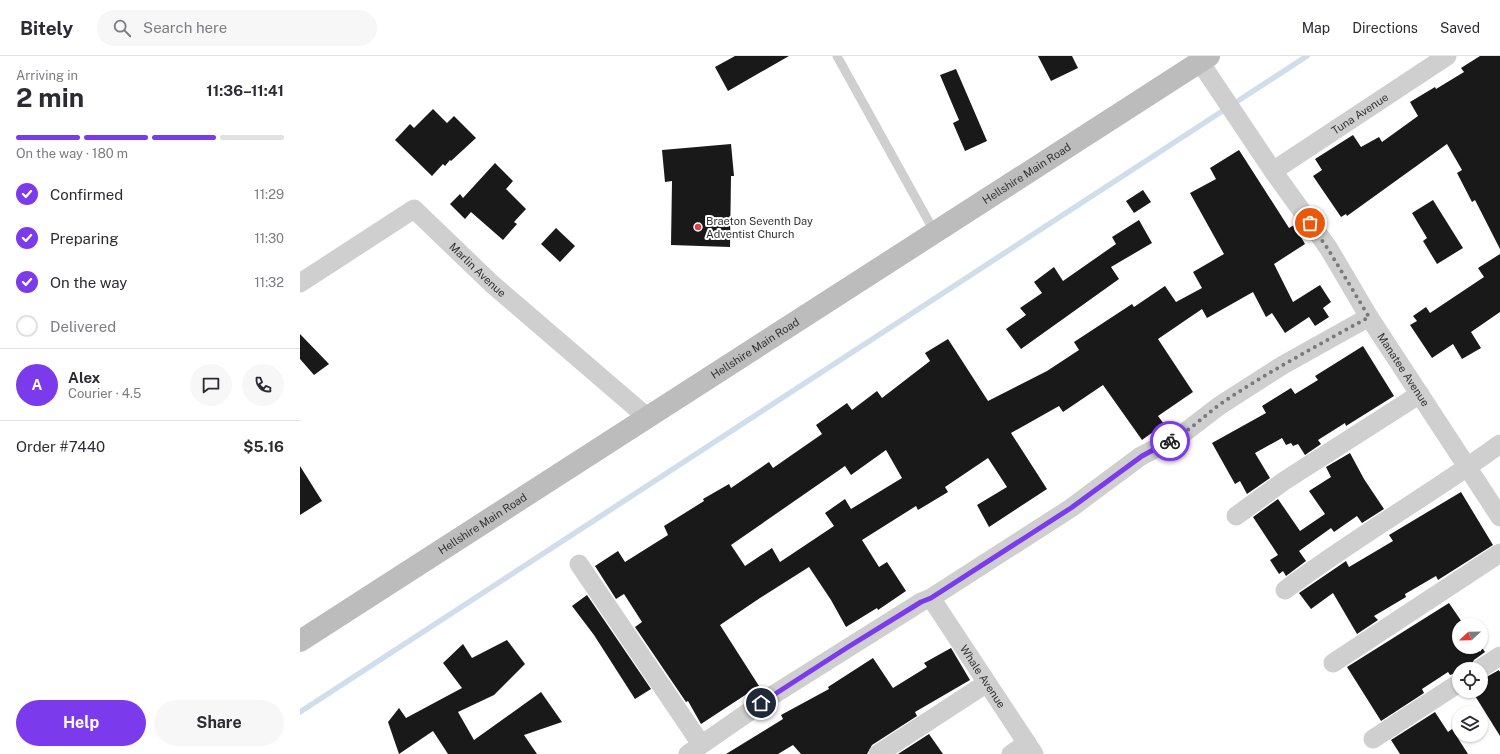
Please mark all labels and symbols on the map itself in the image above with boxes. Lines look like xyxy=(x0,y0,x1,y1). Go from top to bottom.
street label: Tuna Avenue xyxy=(1329,91,1390,137)
street label: Hellshire Main Road xyxy=(980,141,1073,206)
pin xyxy=(1293,206,1327,240)
place label: Braeton Seventh Day Adventist Church xyxy=(706,215,813,240)
marker: Braeton Seventh Day Adventist Church xyxy=(693,222,703,232)
street label: Marlin Avenue xyxy=(447,240,508,299)
street label: Hellshire Main Road xyxy=(709,315,801,381)
street label: Manatee Avenue xyxy=(1375,331,1432,408)
courier xyxy=(1150,421,1190,461)
street label: Hellshire Main Road xyxy=(436,491,529,556)
north arrow xyxy=(1452,618,1488,654)
street label: Whale Avenue xyxy=(958,643,1008,710)
pin xyxy=(744,686,778,720)

